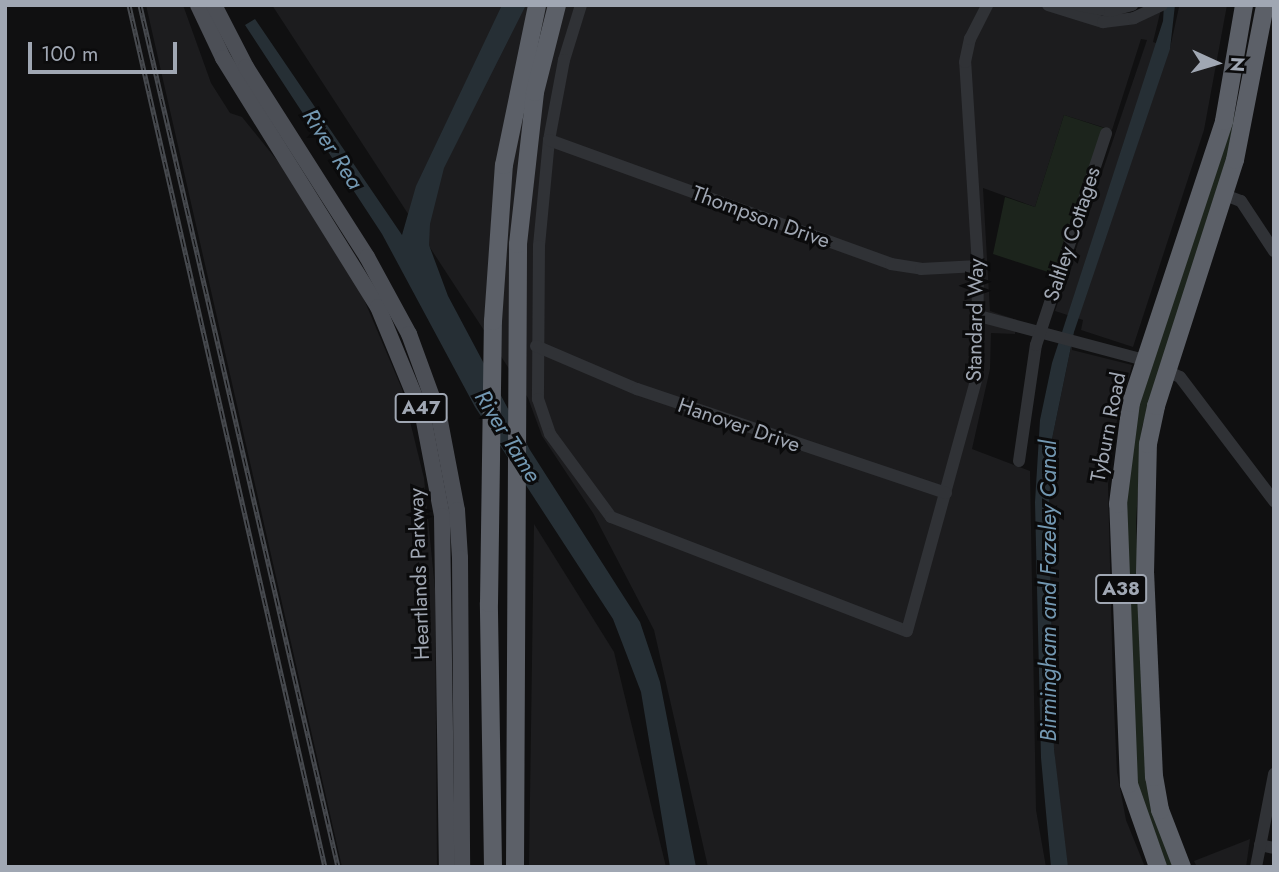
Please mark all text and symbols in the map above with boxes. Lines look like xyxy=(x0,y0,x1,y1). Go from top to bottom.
scale bar xyxy=(32,28,180,72)
north arrow xyxy=(1181,28,1251,98)
text: 100 m xyxy=(41,39,98,69)
text: N xyxy=(1223,56,1251,73)
water label: River Rea xyxy=(297,104,369,194)
street label: Saltley Cottages xyxy=(1038,164,1106,304)
street label: Thompson Drive xyxy=(689,180,833,254)
street label: Standard Way xyxy=(961,258,989,382)
street label: Tyburn Road xyxy=(1085,370,1131,484)
water label: River Tame xyxy=(469,385,547,487)
road number: A47 xyxy=(393,392,449,424)
street label: Hanover Drive xyxy=(675,392,803,458)
water label: Birmingham and Fazeley Canal xyxy=(1034,440,1062,742)
street label: Heartlands Parkway xyxy=(403,488,435,660)
road number: A38 xyxy=(1095,574,1147,604)

